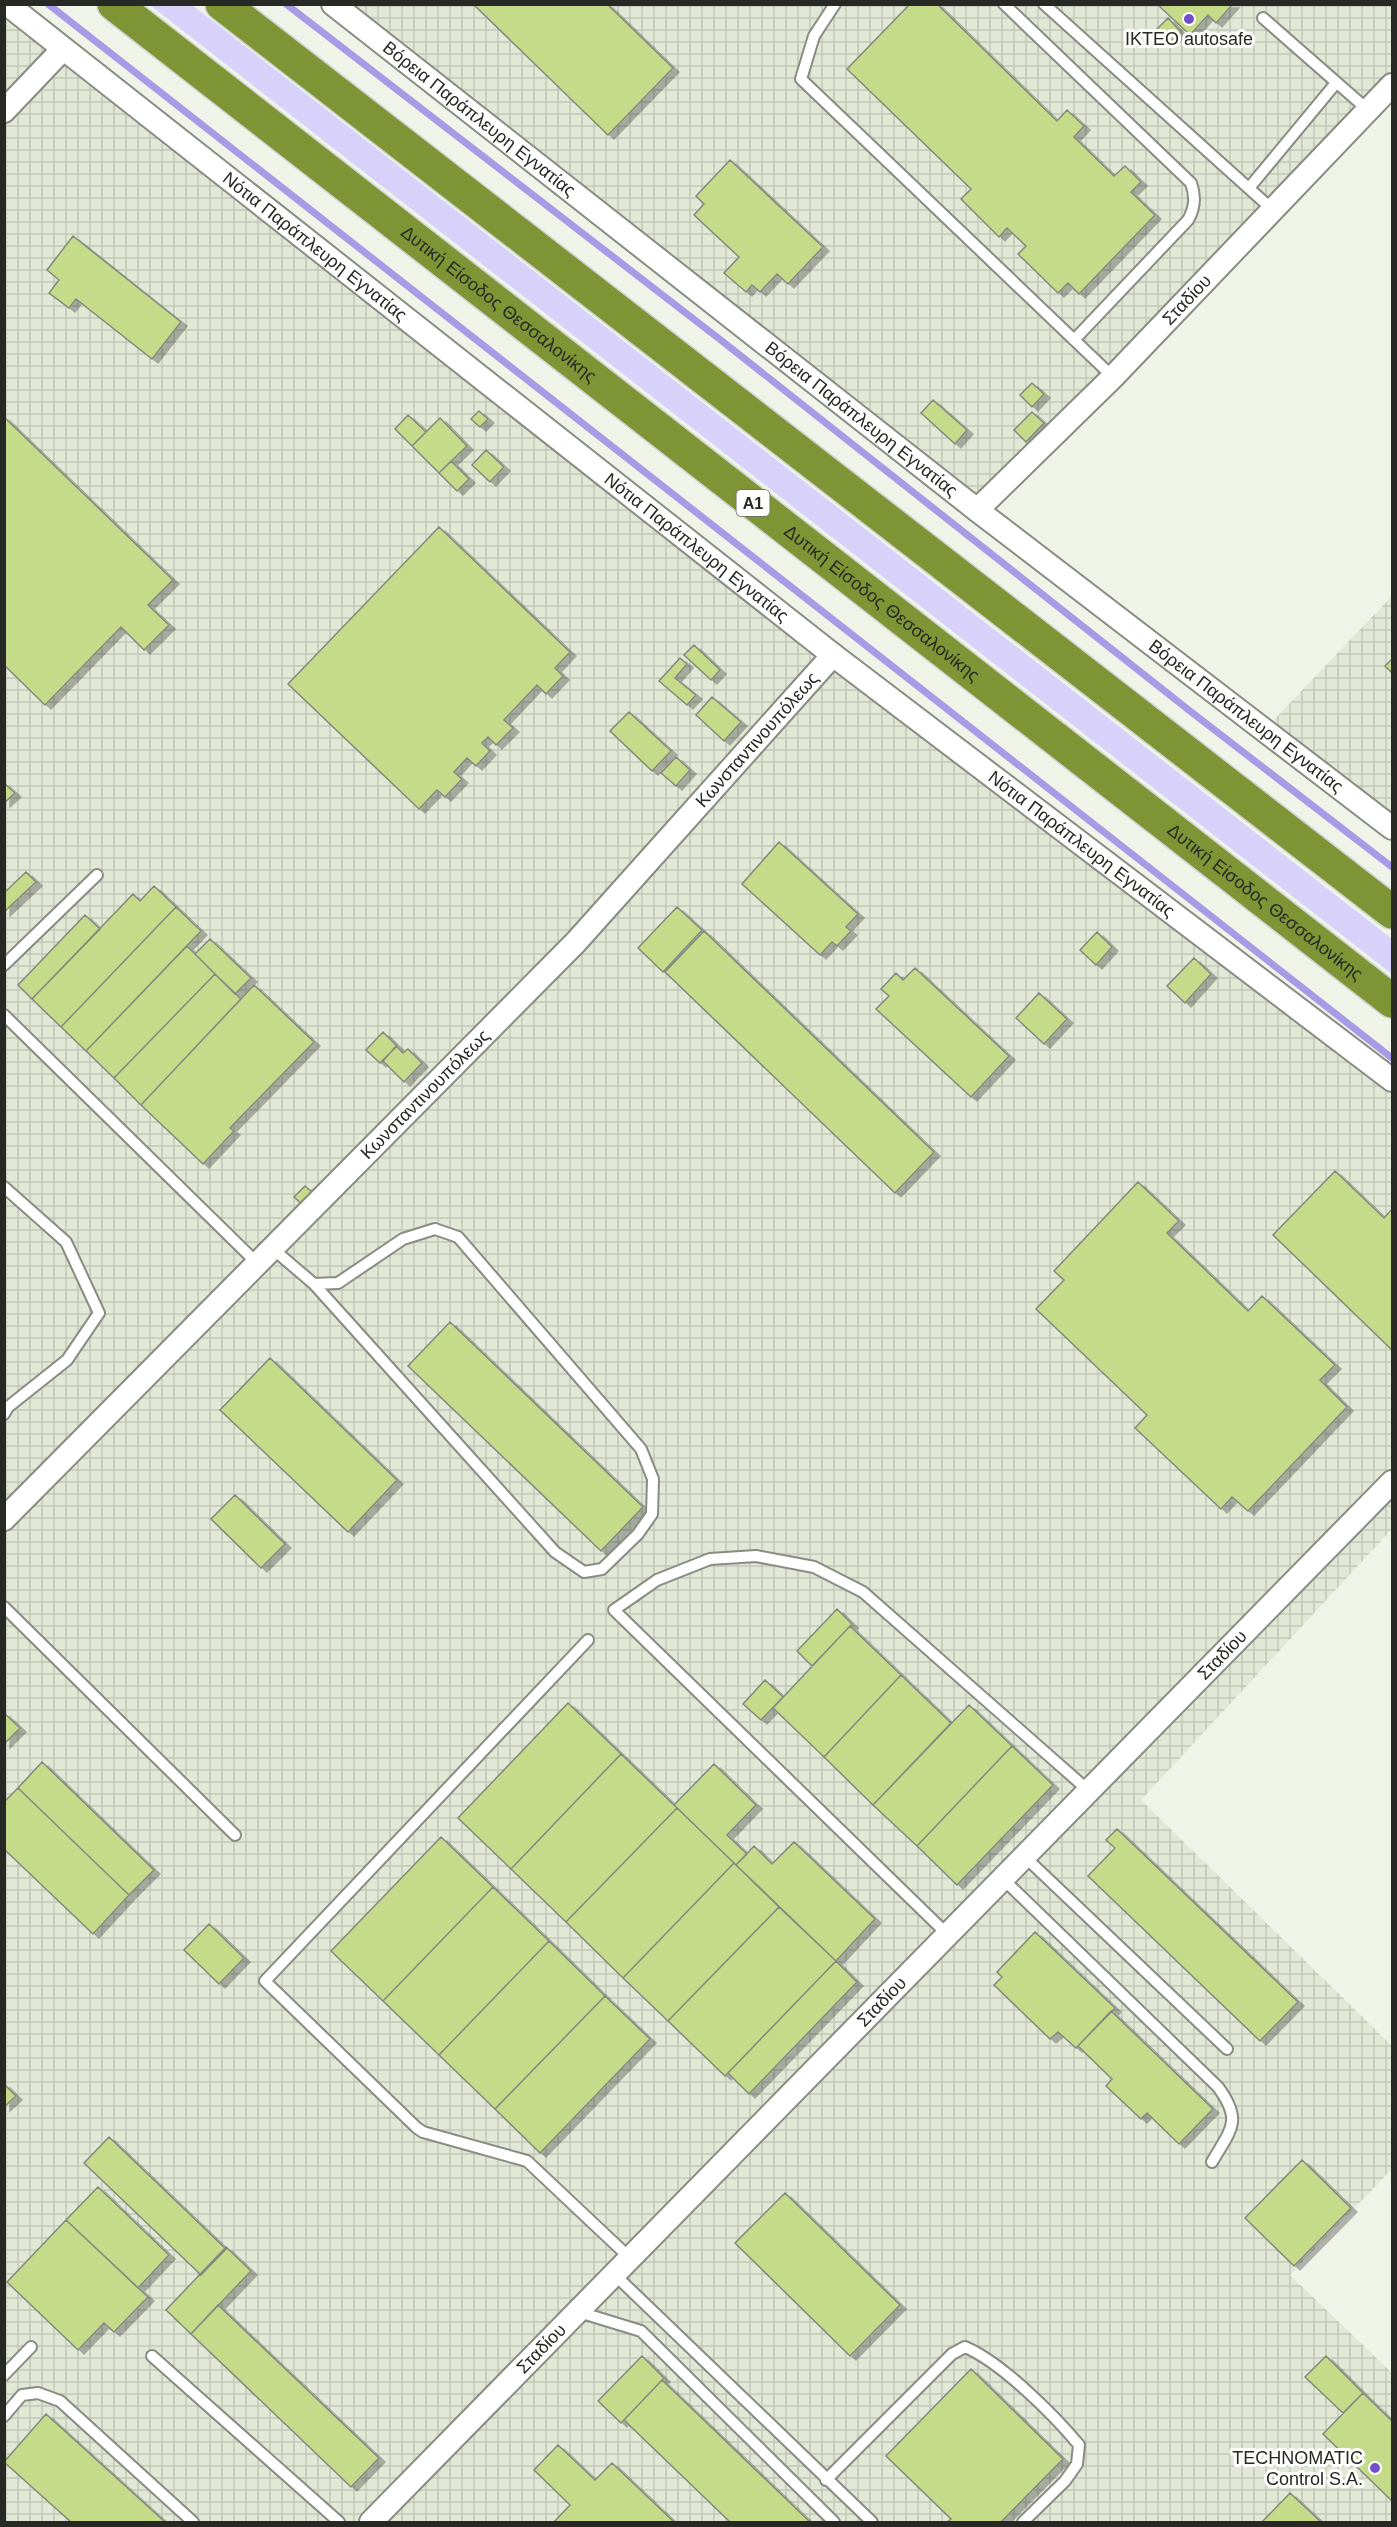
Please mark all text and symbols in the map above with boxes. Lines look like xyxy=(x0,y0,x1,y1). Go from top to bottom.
marker: ΙΚΤΕΟ autosafe xyxy=(1182,12,1196,26)
place label: ΙΚΤΕΟ autosafe xyxy=(1125,29,1253,49)
street label: Βόρεια Παράπλευρη Εγνατίας xyxy=(379,37,580,201)
street label: Νότια Παράπλευρη Εγνατίας xyxy=(219,168,411,325)
street label: Δυτική Είσοδος Θεσσαλονίκης xyxy=(397,222,601,387)
street label: Σταδίου xyxy=(1158,271,1215,329)
street label: Βόρεια Παράπλευρη Εγνατίας xyxy=(761,337,962,501)
street label: Νότια Παράπλευρη Εγνατίας xyxy=(601,469,793,626)
road number: Α1 xyxy=(736,490,770,516)
street label: Δυτική Είσοδος Θεσσαλονίκης xyxy=(780,521,984,686)
street label: Βόρεια Παράπλευρη Εγνατίας xyxy=(1145,636,1347,797)
street label: Κωνσταντινουπόλεως xyxy=(692,668,823,811)
street label: Νότια Παράπλευρη Εγνατίας xyxy=(985,767,1179,921)
street label: Δυτική Είσοδος Θεσσαλονίκης xyxy=(1164,820,1367,985)
street label: Κωνσταντινουπόλεως xyxy=(357,1025,494,1163)
street label: Σταδίου xyxy=(1194,1626,1251,1684)
street label: Σταδίου xyxy=(853,1973,910,2031)
street label: Σταδίου xyxy=(513,2320,570,2378)
place label: TECHNOMATIC Control S.A. xyxy=(1232,2448,1363,2489)
marker: TECHNOMATIC Control S.A. xyxy=(1368,2461,1382,2475)

